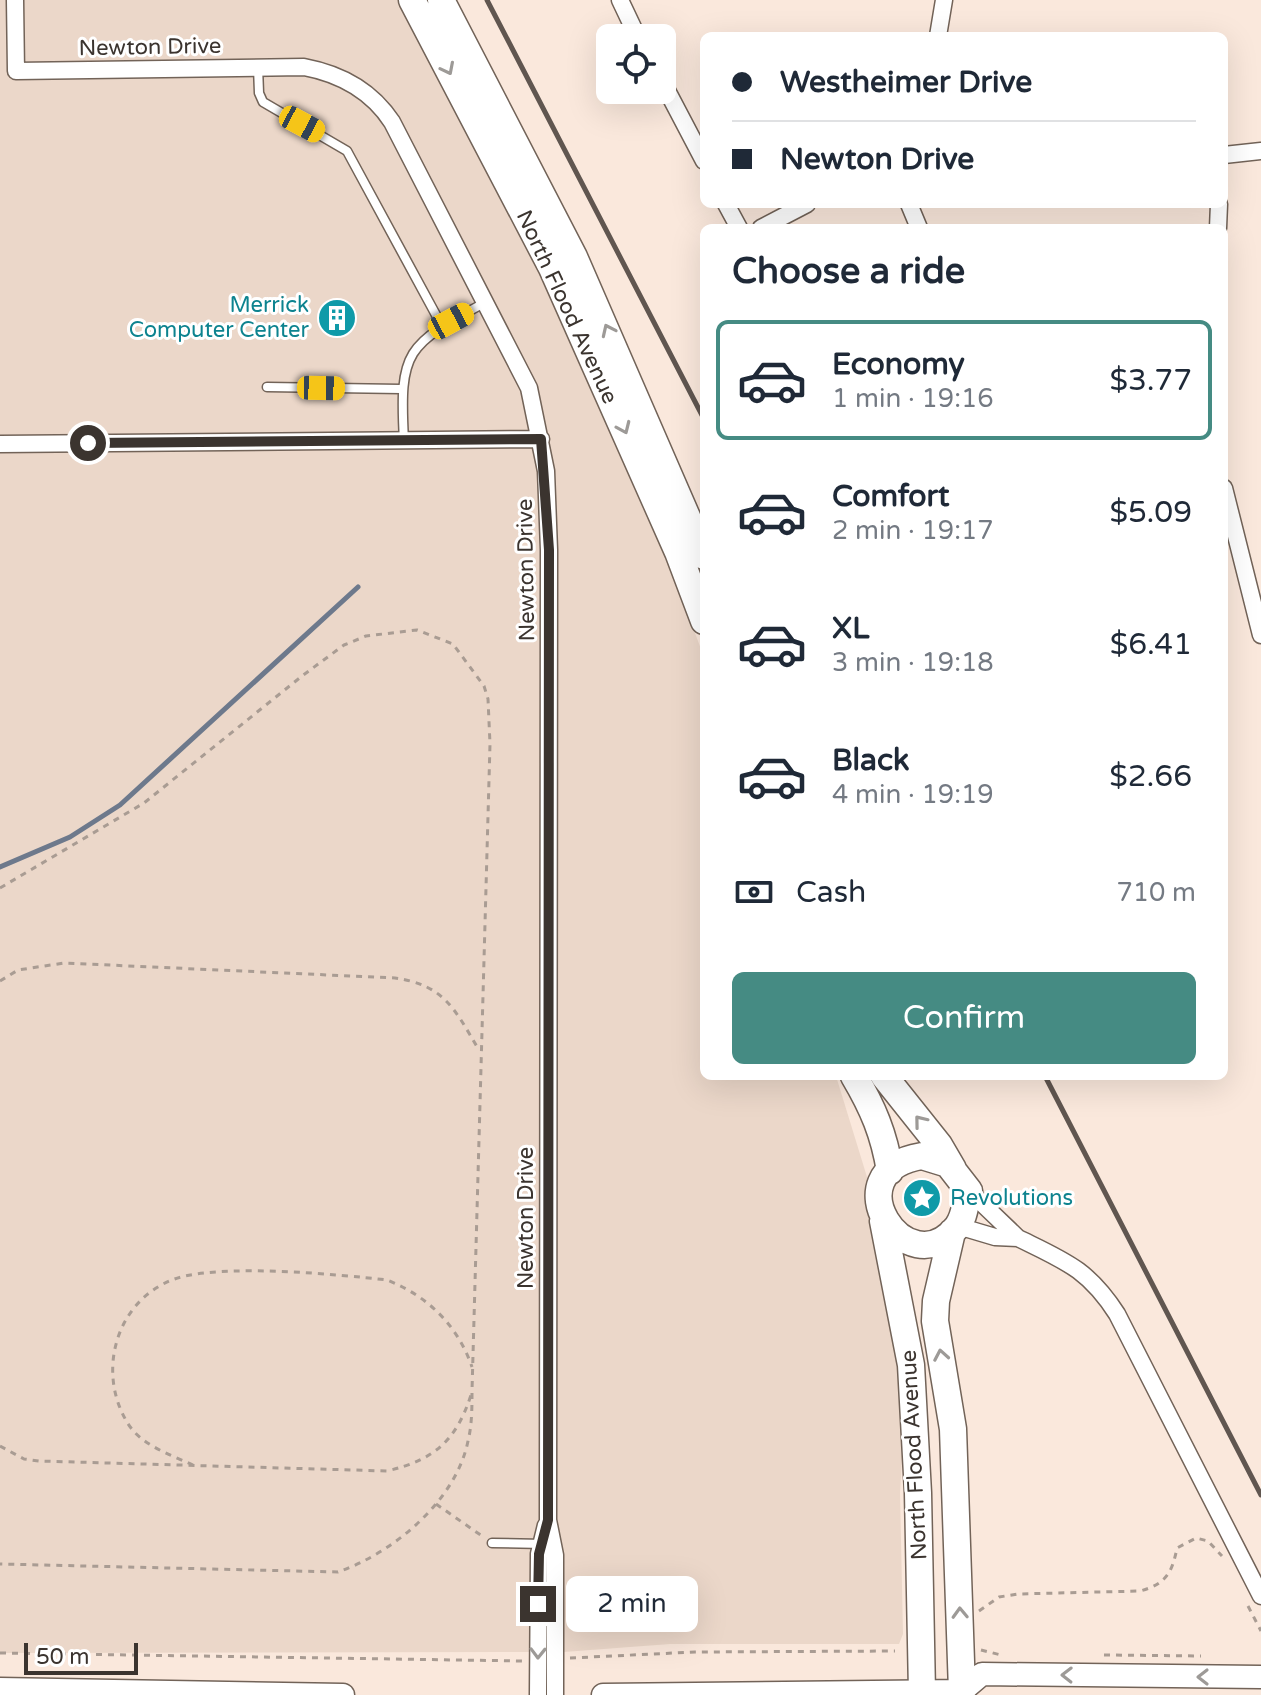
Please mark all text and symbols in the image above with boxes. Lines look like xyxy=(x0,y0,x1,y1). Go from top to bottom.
map controls xyxy=(596,24,676,104)
button: locate xyxy=(596,24,676,104)
street label: Newton Drive xyxy=(79,33,221,61)
one-way arrow xyxy=(438,61,453,76)
text: Westheimer Drive xyxy=(780,64,1032,101)
car xyxy=(275,102,329,146)
text: Newton Drive xyxy=(780,141,974,178)
street label: North Flood Avenue xyxy=(511,206,623,408)
text: Choose a ride xyxy=(732,250,965,293)
place label: Merrick Computer Center xyxy=(129,292,310,343)
building icon: Merrick Computer Center xyxy=(316,297,358,339)
car xyxy=(424,299,478,343)
one-way arrow xyxy=(601,324,617,338)
icon: car xyxy=(736,344,808,416)
text: Economy xyxy=(832,346,965,383)
text: $3.77 xyxy=(1110,362,1192,399)
car xyxy=(297,376,345,400)
text: 1 min · 19:16 xyxy=(832,383,994,414)
one-way arrow xyxy=(614,420,630,434)
route start xyxy=(70,425,106,461)
icon: car xyxy=(736,476,808,548)
text: Comfort xyxy=(832,478,950,515)
text: $5.09 xyxy=(1110,494,1192,531)
street label: Newton Drive xyxy=(512,499,540,641)
text: 2 min · 19:17 xyxy=(832,515,994,546)
icon: car xyxy=(736,608,808,680)
text: XL xyxy=(832,610,869,647)
text: $6.41 xyxy=(1110,626,1192,663)
text: 3 min · 19:18 xyxy=(832,647,994,678)
icon: car xyxy=(736,740,808,812)
text: Black xyxy=(832,742,909,779)
text: $2.66 xyxy=(1109,758,1192,795)
text: 4 min · 19:19 xyxy=(832,779,994,810)
icon: cash xyxy=(732,870,776,914)
text: Cash xyxy=(796,874,866,911)
text: 710 m xyxy=(1116,877,1196,908)
button: Confirm xyxy=(732,972,1196,1064)
one-way arrow xyxy=(916,1115,930,1130)
street label: Newton Drive xyxy=(513,1147,539,1289)
place icon: Revolutions xyxy=(901,1177,943,1219)
place label: Revolutions xyxy=(950,1185,1073,1211)
one-way arrow xyxy=(933,1348,950,1361)
street label: North Flood Avenue xyxy=(896,1349,932,1561)
callout: 2 min xyxy=(566,1576,698,1632)
route end xyxy=(520,1586,556,1622)
text: 2 min xyxy=(597,1588,667,1619)
one-way arrow xyxy=(951,1606,968,1619)
scale bar xyxy=(24,1639,138,1675)
text: 50 m xyxy=(36,1644,90,1670)
one-way arrow xyxy=(529,1647,547,1660)
one-way arrow xyxy=(1060,1666,1073,1684)
one-way arrow xyxy=(1196,1668,1209,1685)

